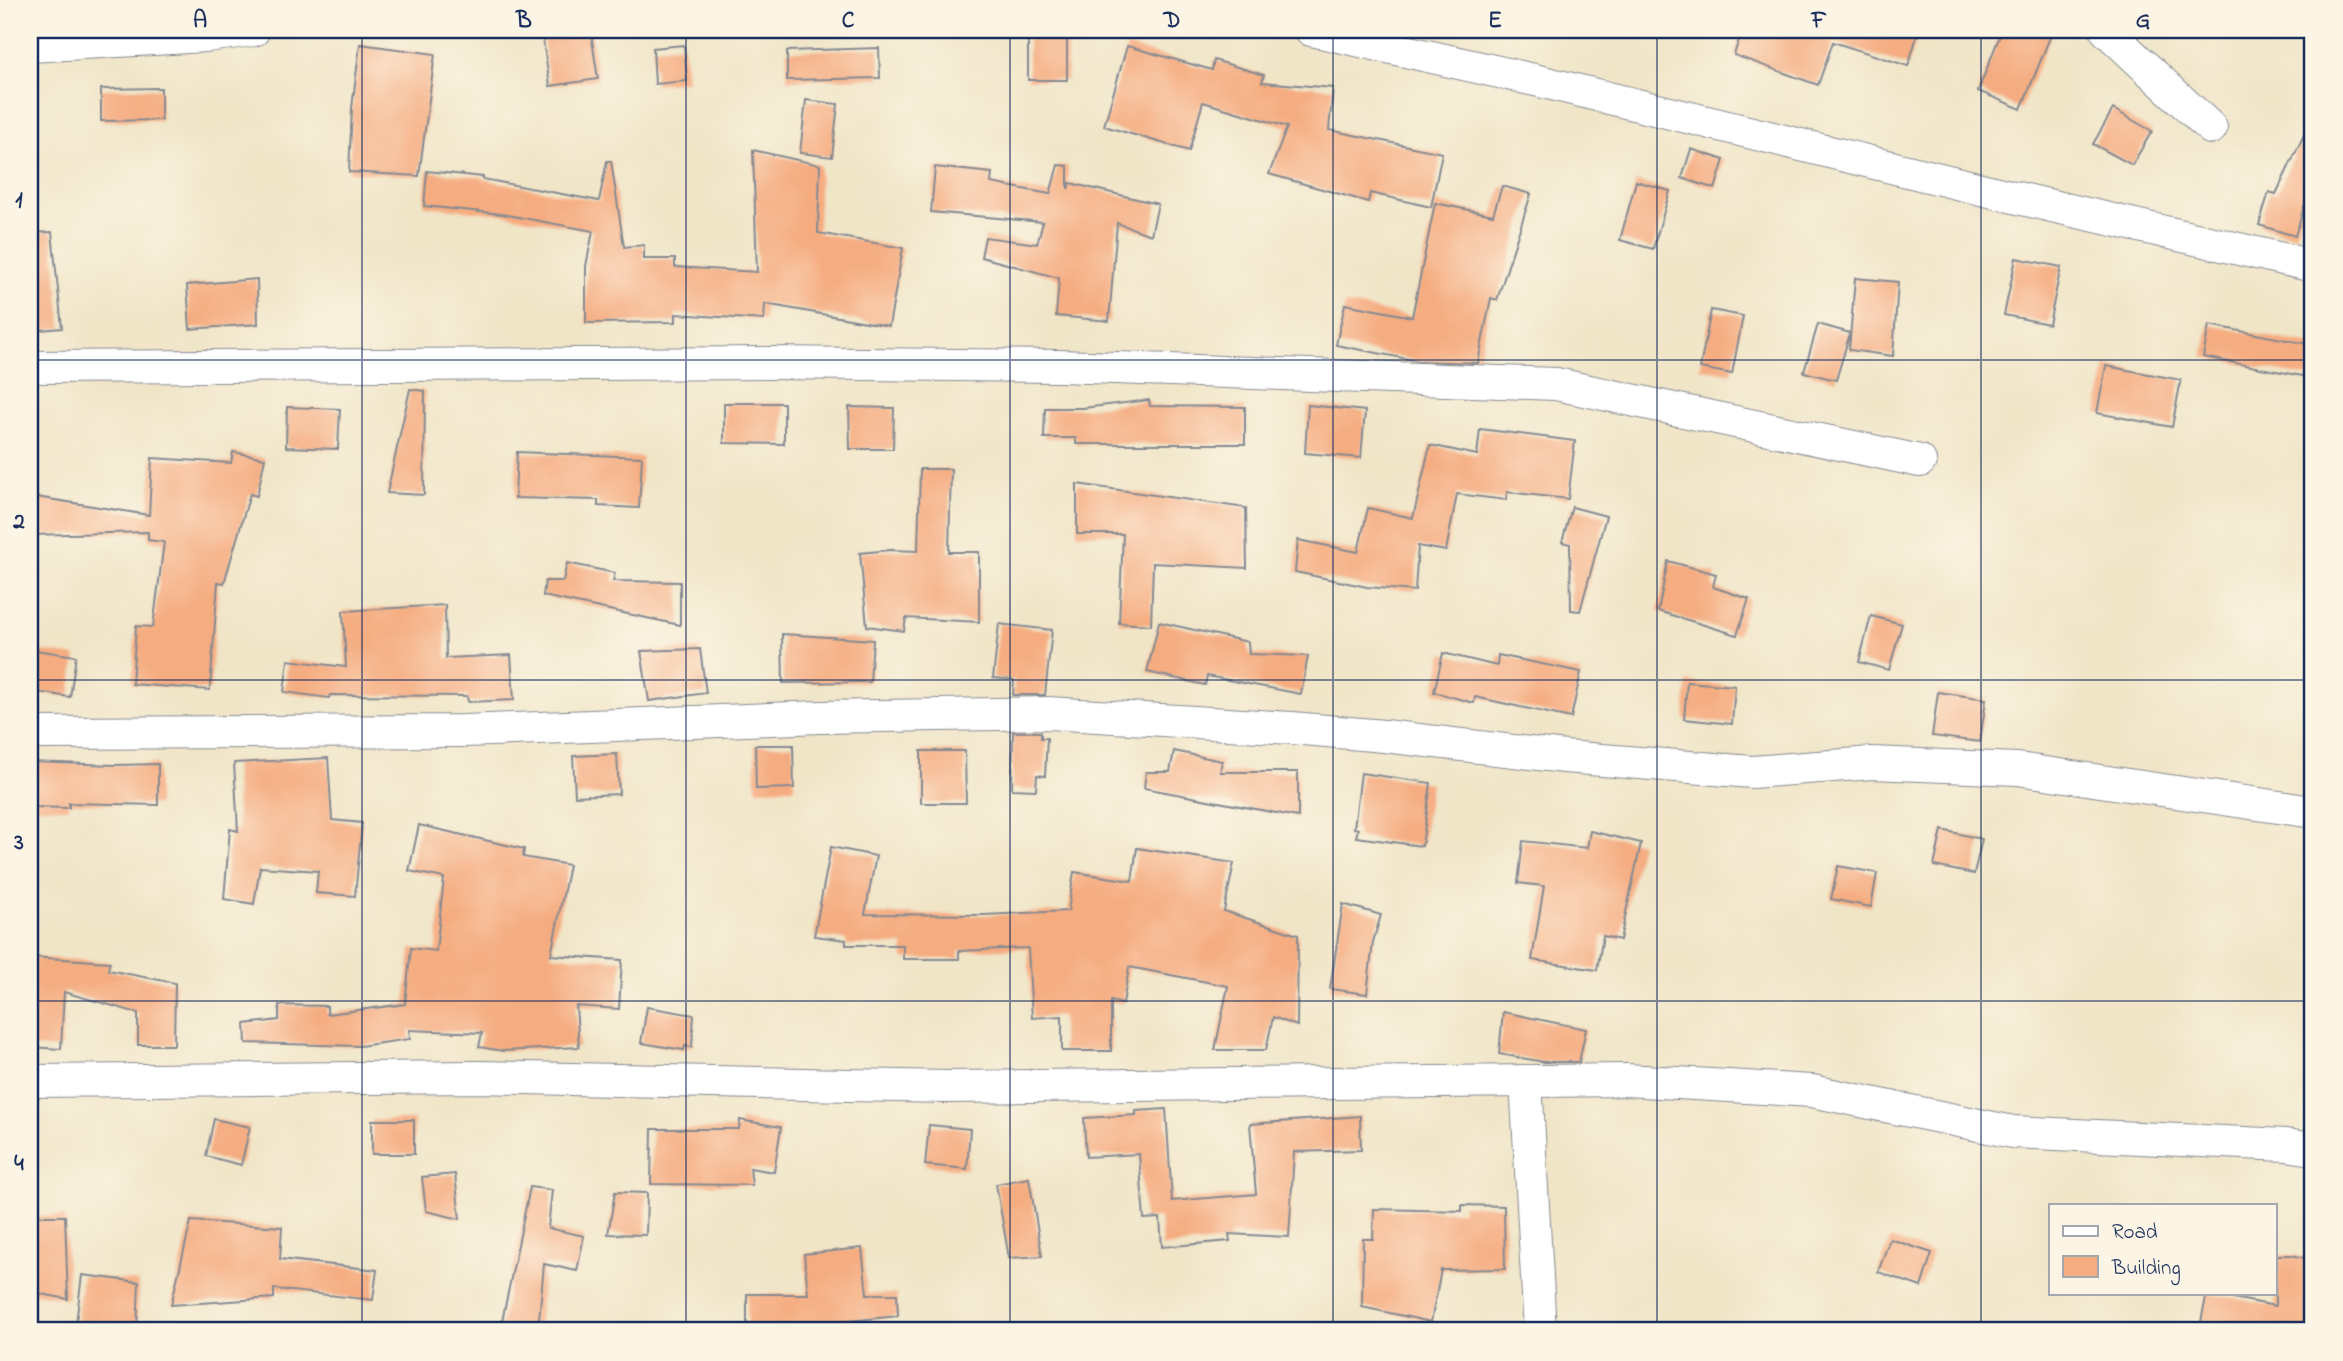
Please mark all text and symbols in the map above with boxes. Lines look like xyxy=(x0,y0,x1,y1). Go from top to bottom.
text: A xyxy=(193,5,207,38)
text: B xyxy=(515,5,532,38)
text: C xyxy=(842,5,855,38)
text: D xyxy=(1163,5,1180,38)
text: E xyxy=(1488,5,1502,38)
text: F xyxy=(1811,5,1827,38)
text: G xyxy=(2136,5,2150,38)
text: 1 xyxy=(15,185,23,218)
text: 2 xyxy=(12,506,25,539)
text: 3 xyxy=(13,827,24,860)
text: 4 xyxy=(14,1148,24,1181)
legend xyxy=(2049,1204,2276,1294)
text: Road xyxy=(2112,1218,2158,1248)
text: Building xyxy=(2111,1254,2181,1286)

